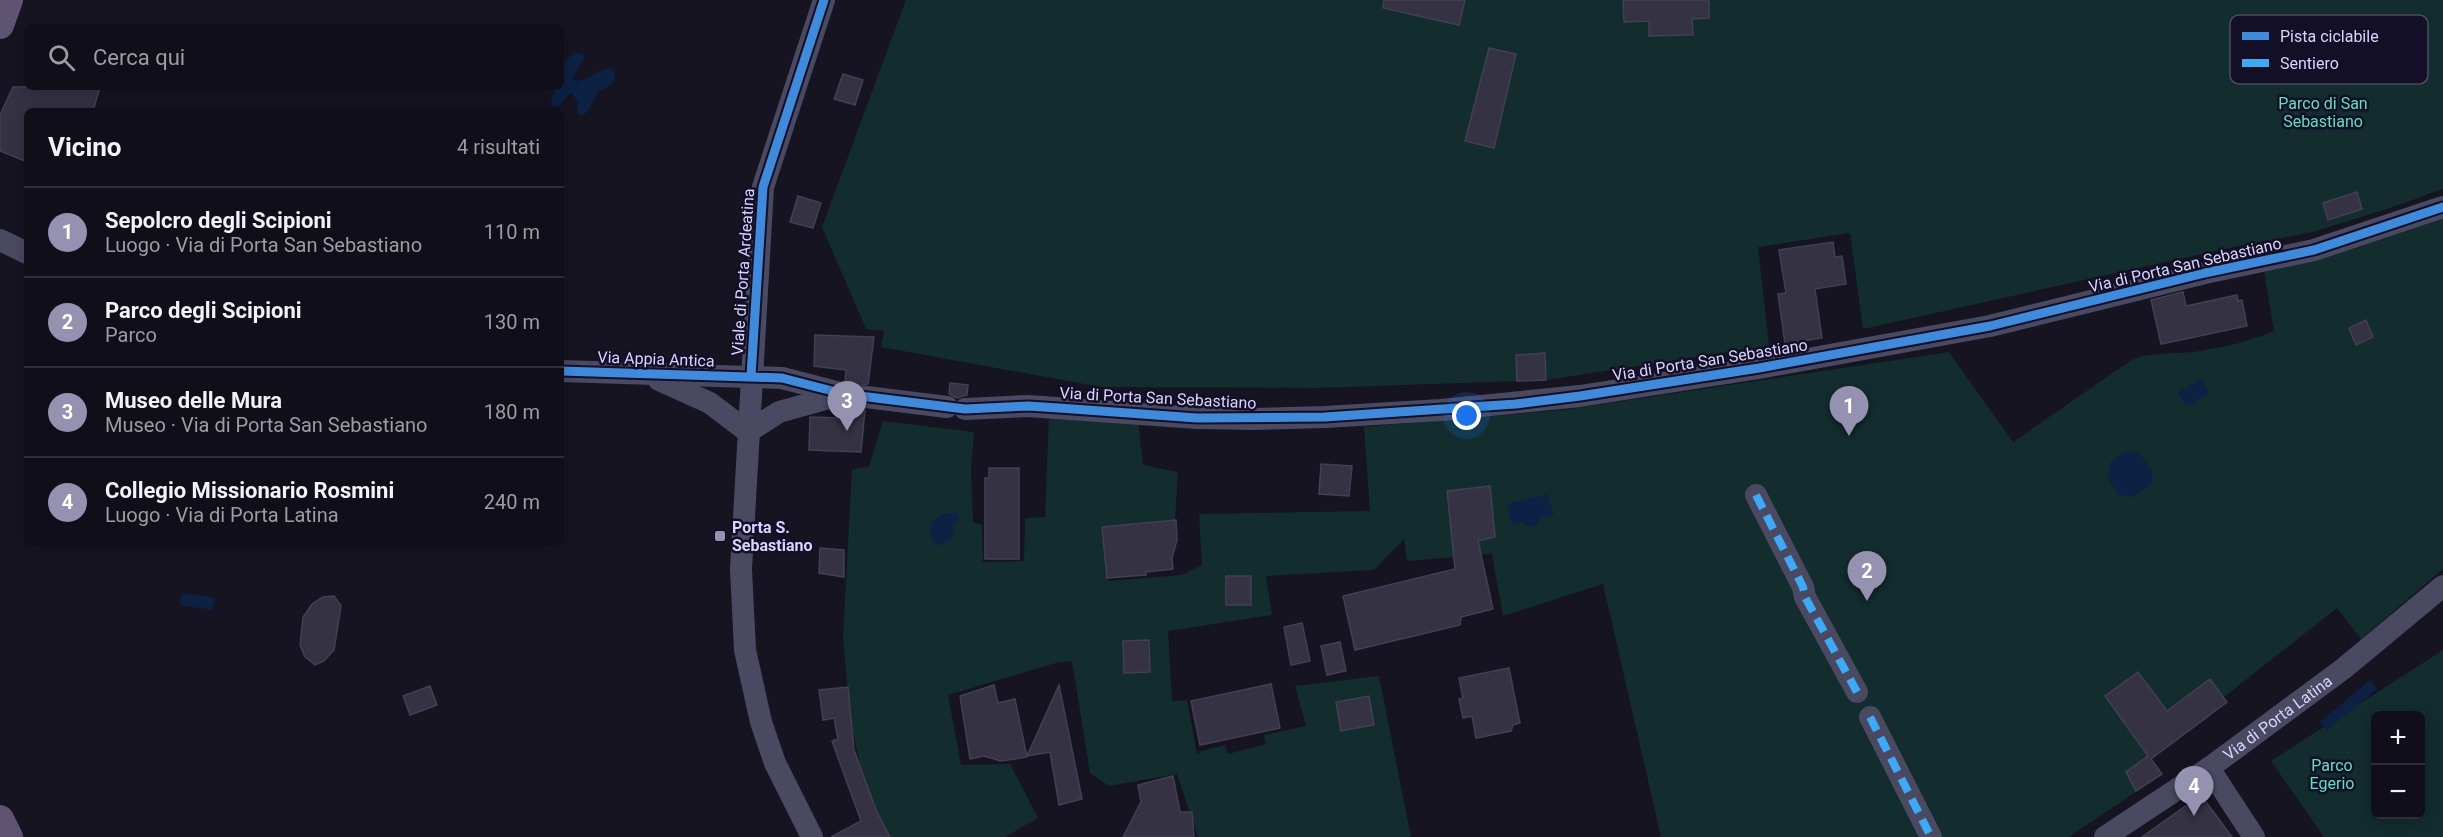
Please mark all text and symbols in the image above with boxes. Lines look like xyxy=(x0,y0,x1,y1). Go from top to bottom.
legend xyxy=(2230,15,2428,84)
search box xyxy=(24,24,564,90)
text: Pista ciclabile xyxy=(2280,27,2379,46)
icon: search xyxy=(45,41,78,74)
text: Cerca qui xyxy=(93,45,185,70)
text: Sentiero xyxy=(2280,54,2339,73)
park label: Parco di San Sebastiano xyxy=(2278,94,2368,131)
text: Vicino xyxy=(48,132,122,162)
text: 4 risultati xyxy=(457,135,540,159)
street label: Viale di Porta Ardeatina xyxy=(728,188,758,356)
text: Sepolcro degli Scipioni xyxy=(105,208,332,233)
text: 1 xyxy=(62,220,73,244)
text: 110 m xyxy=(484,220,540,244)
text: Luogo · Via di Porta San Sebastiano xyxy=(105,233,422,257)
street label: Via di Porta San Sebastiano xyxy=(2087,234,2283,296)
text: Parco degli Scipioni xyxy=(105,298,302,323)
text: 2 xyxy=(62,310,73,334)
text: 130 m xyxy=(484,310,540,334)
text: Parco xyxy=(105,323,157,347)
street label: Via di Porta San Sebastiano xyxy=(1611,335,1809,385)
street label: Via Appia Antica xyxy=(597,347,715,371)
pin: 3 xyxy=(828,382,866,431)
street label: Via di Porta San Sebastiano xyxy=(1059,383,1257,413)
pin: 1 xyxy=(1830,386,1868,436)
text: Museo delle Mura xyxy=(105,388,282,413)
text: 3 xyxy=(62,400,73,424)
text: 180 m xyxy=(484,400,540,424)
your location xyxy=(1452,401,1481,430)
text: Museo · Via di Porta San Sebastiano xyxy=(105,413,427,437)
text: Collegio Missionario Rosmini xyxy=(105,478,394,503)
text: 4 xyxy=(62,490,73,514)
text: 240 m xyxy=(484,490,540,514)
text: Luogo · Via di Porta Latina xyxy=(105,503,339,527)
place label: Porta S. Sebastiano xyxy=(732,518,812,555)
marker: Porta S. Sebastiano xyxy=(713,529,727,543)
pin: 2 xyxy=(1848,552,1886,601)
street label: Via di Porta Latina xyxy=(2219,671,2336,764)
map controls xyxy=(2371,711,2425,819)
button: + xyxy=(2371,711,2425,765)
park label: Parco Egerio xyxy=(2310,756,2354,793)
button: − xyxy=(2371,765,2425,819)
pin: 4 xyxy=(2174,766,2214,816)

